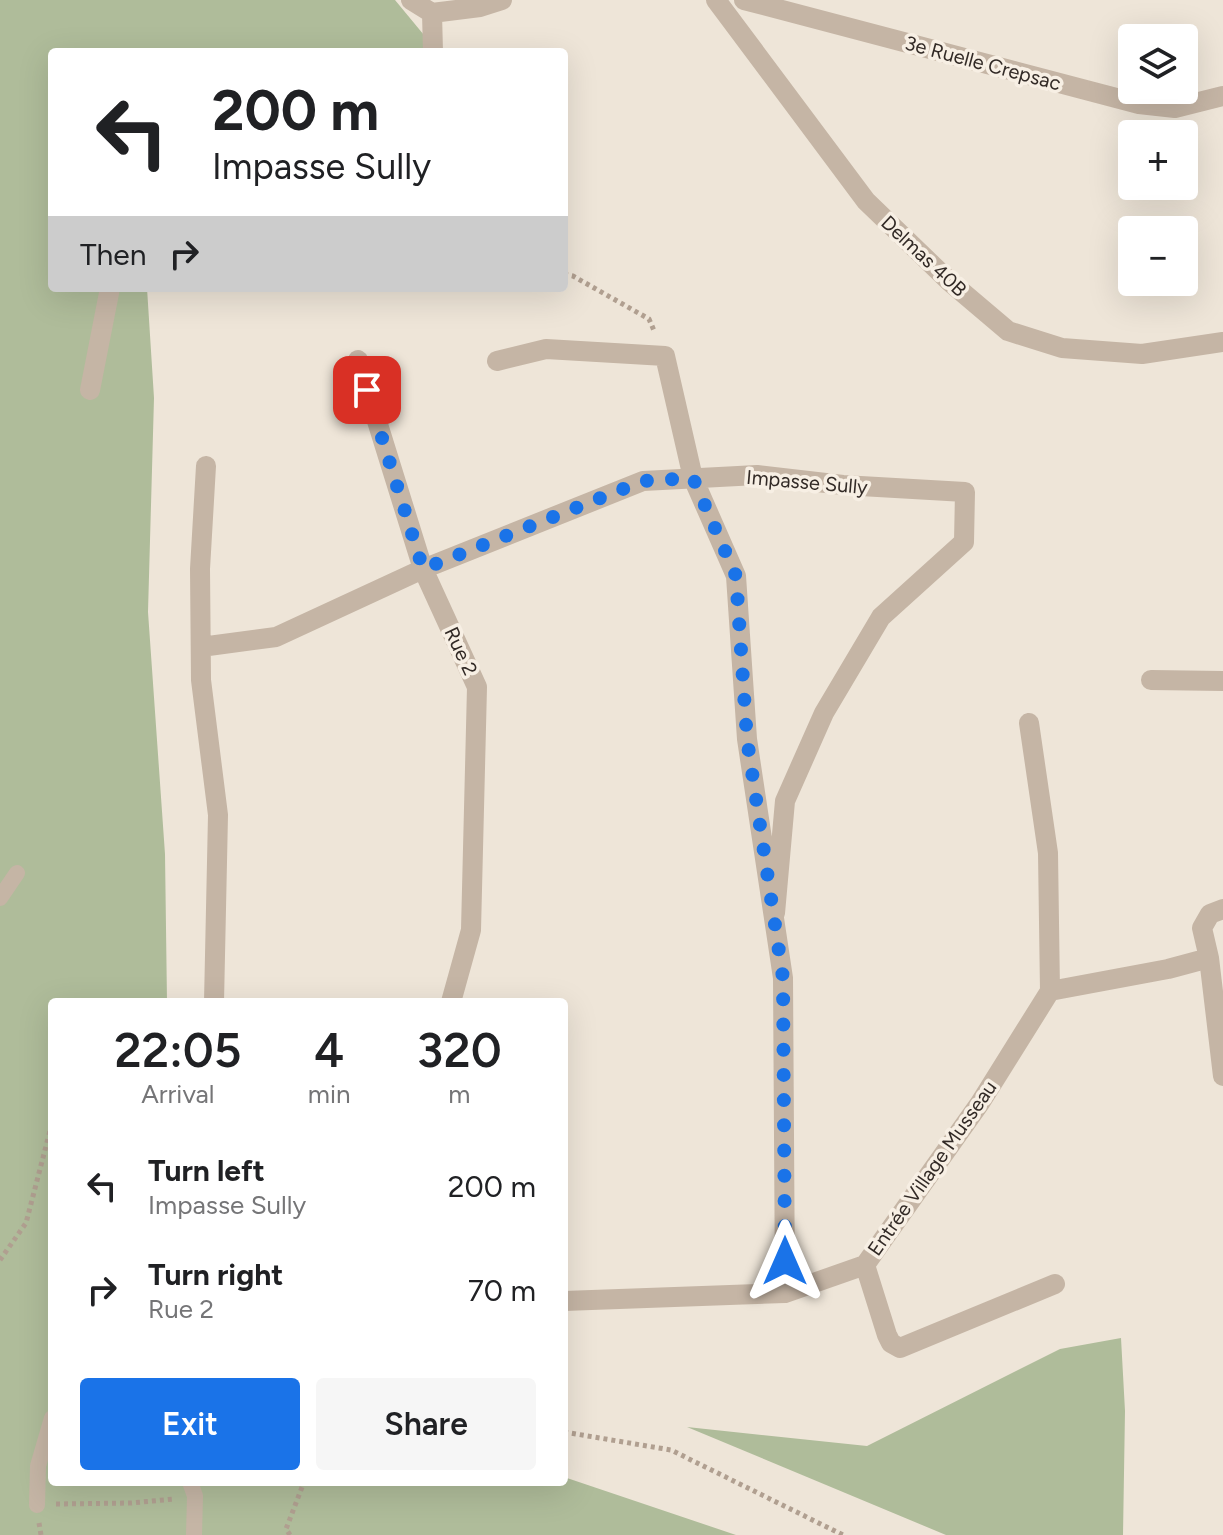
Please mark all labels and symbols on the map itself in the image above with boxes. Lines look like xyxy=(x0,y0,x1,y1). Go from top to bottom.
street label: 3e Ruelle Crepsac xyxy=(902,31,1064,95)
street label: Delmas 40B xyxy=(876,210,972,302)
pin xyxy=(333,356,401,424)
street label: Impasse Sully xyxy=(745,465,869,499)
street label: Rue 2 xyxy=(439,623,483,679)
street label: Entrée Village Musseau xyxy=(862,1076,1002,1260)
position arrow xyxy=(743,1219,827,1303)

